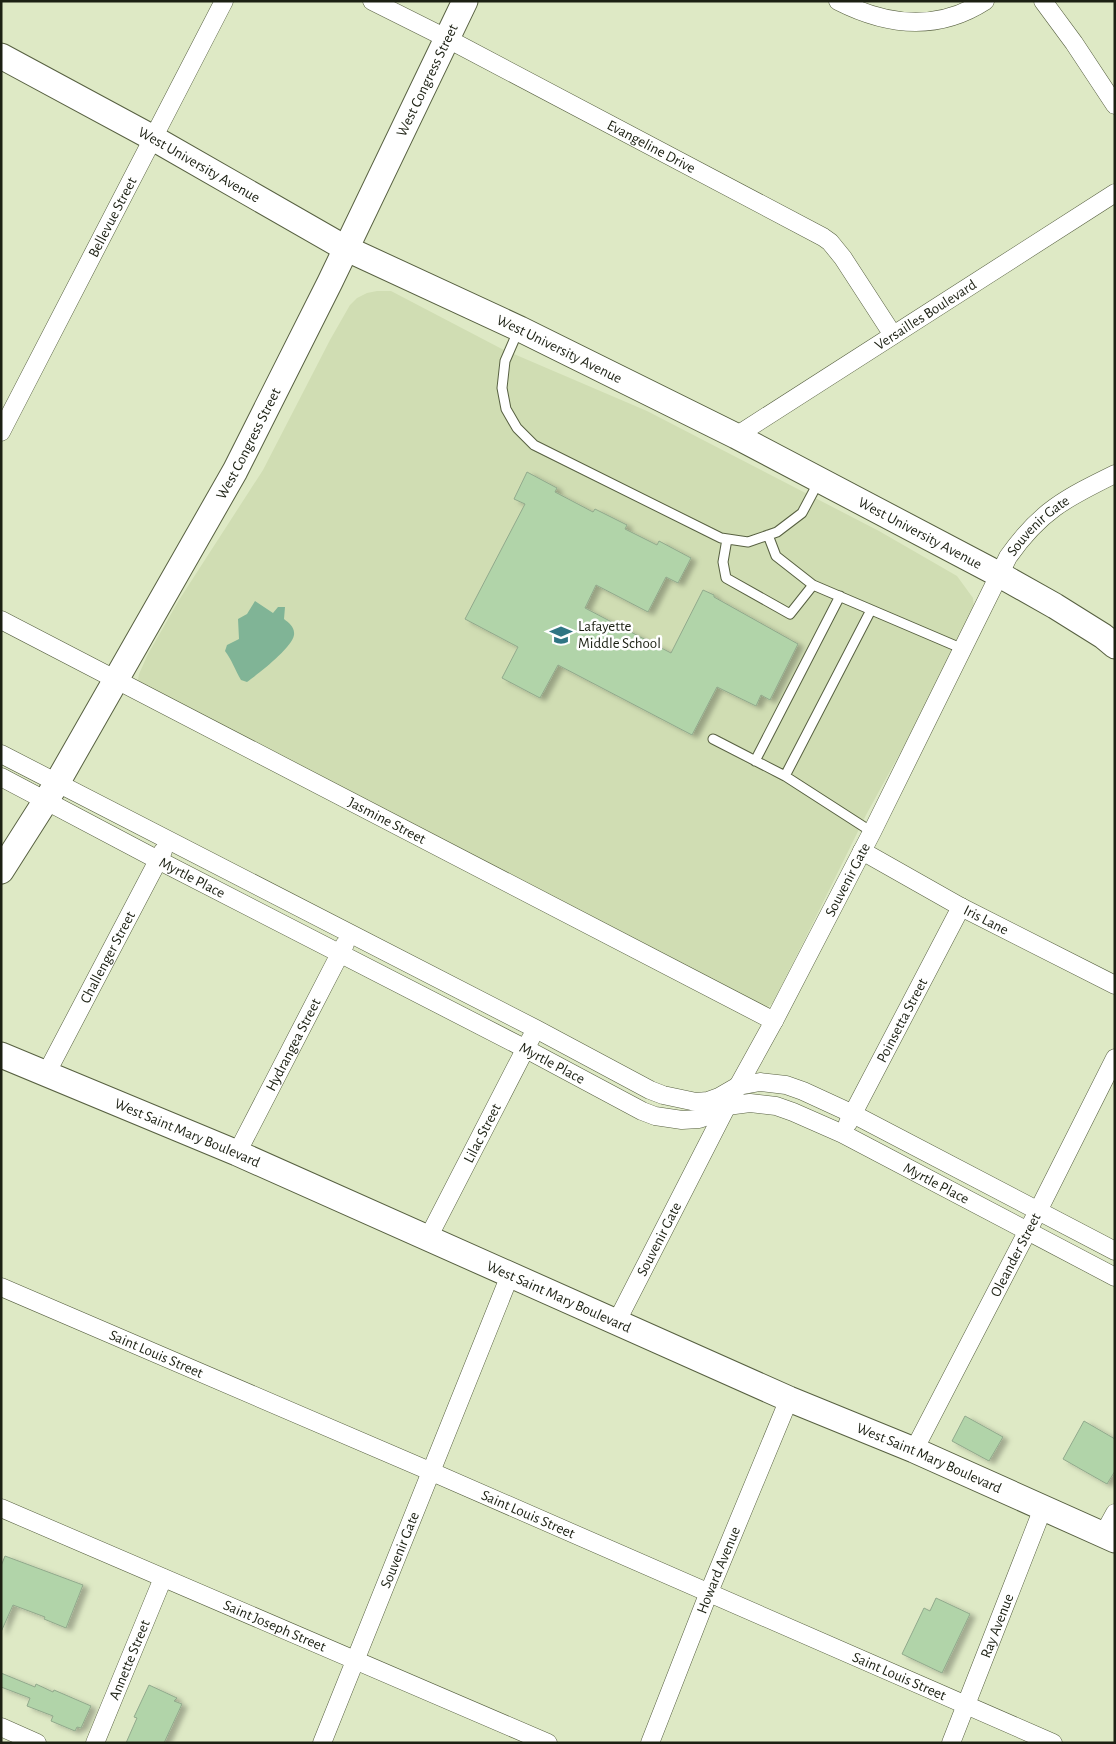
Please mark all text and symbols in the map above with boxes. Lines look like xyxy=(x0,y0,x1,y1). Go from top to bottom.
street label: West Congress Street xyxy=(394,21,460,139)
street label: Evangeline Drive xyxy=(605,117,698,176)
street label: West University Avenue xyxy=(136,124,263,205)
street label: Bellevue Street xyxy=(85,174,139,260)
street label: Versailles Boulevard xyxy=(872,276,979,353)
street label: West University Avenue xyxy=(495,312,625,386)
street label: West Congress Street xyxy=(213,385,283,502)
street label: Souvenir Gate xyxy=(1004,492,1072,558)
street label: West University Avenue xyxy=(856,494,985,572)
place label: Lafayette Middle School xyxy=(578,619,661,651)
school or university icon: Lafayette Middle School xyxy=(548,622,574,648)
street label: Jasmine Street xyxy=(346,794,429,847)
street label: Souvenir Gate xyxy=(822,840,873,919)
street label: Myrtle Place xyxy=(157,854,228,901)
street label: Iris Lane xyxy=(961,902,1011,937)
street label: Challenger Street xyxy=(77,908,138,1006)
street label: Poinsetta Street xyxy=(874,975,930,1065)
street label: Hydrangea Street xyxy=(263,996,323,1093)
street label: Myrtle Place xyxy=(517,1039,588,1087)
street label: West Saint Mary Boulevard xyxy=(112,1096,263,1170)
street label: Lilac Street xyxy=(461,1101,503,1165)
street label: Myrtle Place xyxy=(901,1160,972,1207)
street label: Souvenir Gate xyxy=(634,1200,684,1278)
street label: Oleander Street xyxy=(987,1210,1043,1299)
street label: West Saint Mary Boulevard xyxy=(484,1258,634,1335)
street label: Saint Louis Street xyxy=(107,1327,206,1380)
street label: West Saint Mary Boulevard xyxy=(855,1420,1004,1496)
street label: Saint Louis Street xyxy=(479,1487,577,1541)
street label: Souvenir Gate xyxy=(378,1510,422,1590)
street label: Howard Avenue xyxy=(694,1524,743,1616)
street label: Ray Avenue xyxy=(978,1591,1016,1660)
street label: Saint Joseph Street xyxy=(221,1597,328,1654)
street label: Annette Street xyxy=(106,1617,152,1702)
street label: Saint Louis Street xyxy=(850,1649,949,1703)

